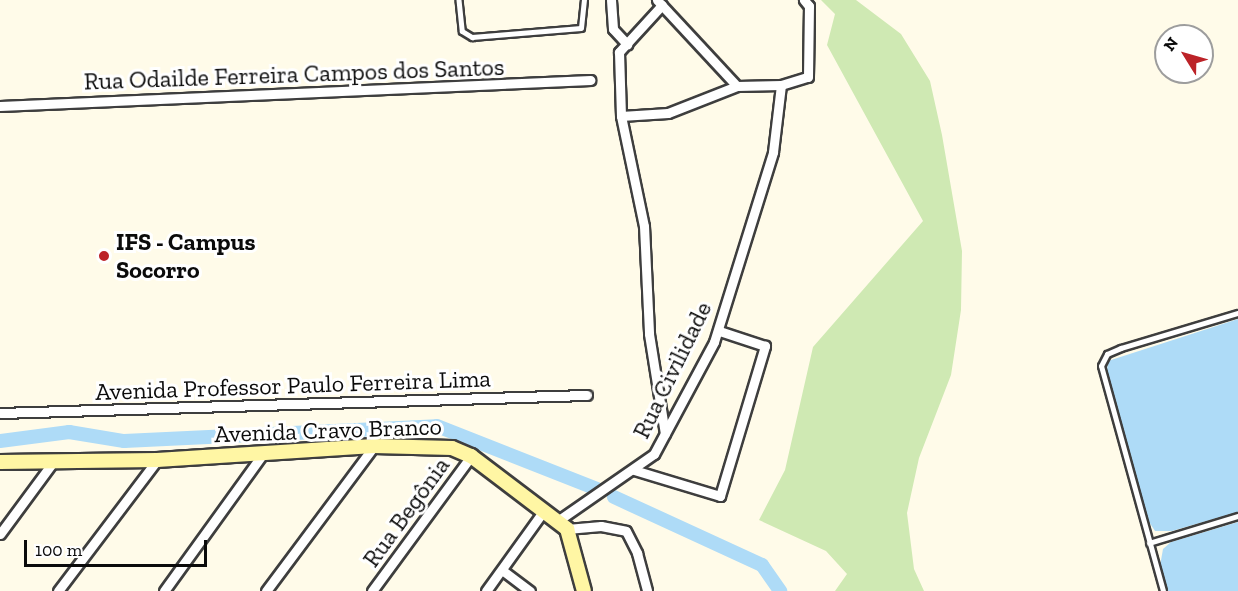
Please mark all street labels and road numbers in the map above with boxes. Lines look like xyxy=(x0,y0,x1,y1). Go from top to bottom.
street label: Rua Odailde Ferreira Campos dos Santos xyxy=(83,52,505,96)
street label: Rua Civilidade xyxy=(627,297,717,443)
street label: Avenida Professor Paulo Ferreira Lima xyxy=(94,364,492,406)
street label: Avenida Cravo Branco xyxy=(214,412,442,448)
street label: Rua Begônia xyxy=(357,452,455,572)

